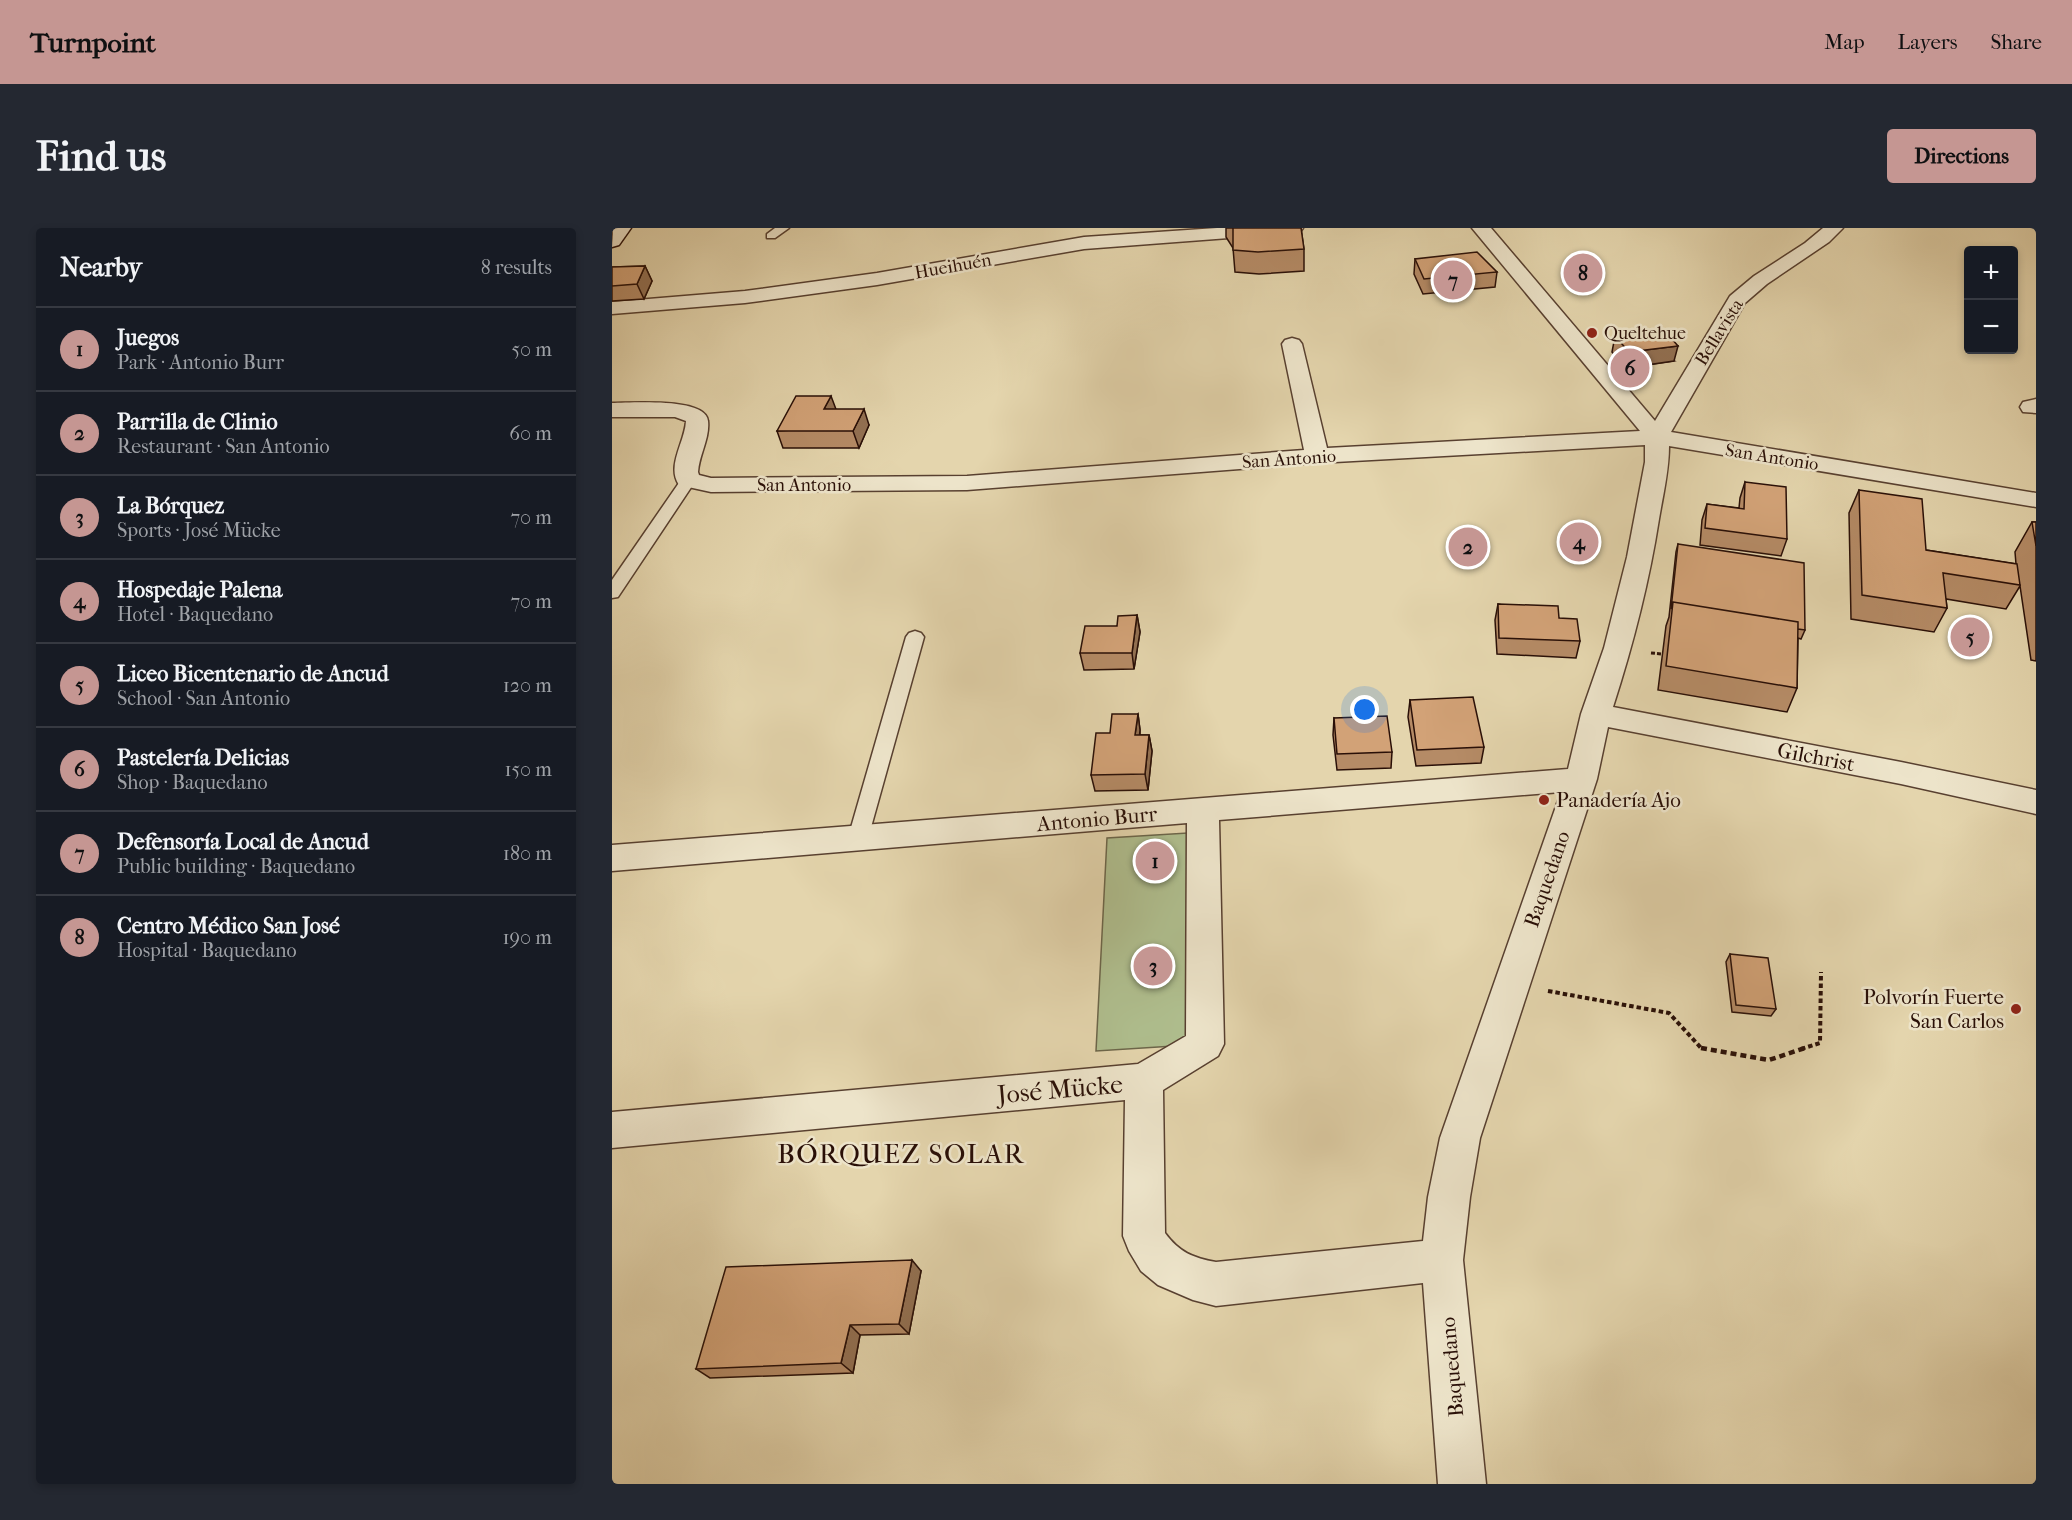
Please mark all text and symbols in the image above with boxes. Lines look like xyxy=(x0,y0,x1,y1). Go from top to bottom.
text: Turnpoint xyxy=(30,26,156,59)
text: Map xyxy=(1824,30,1865,54)
text: Layers xyxy=(1898,30,1957,54)
text: Share xyxy=(1990,30,2042,54)
button: Directions xyxy=(1887,129,2036,183)
text: Find us xyxy=(36,132,166,181)
map controls xyxy=(1964,246,2018,354)
button: + xyxy=(1964,246,2018,300)
street label: Hueihuén xyxy=(913,249,994,284)
pin: 8 xyxy=(1564,250,1602,296)
text: Nearby xyxy=(60,252,142,283)
text: 8 results xyxy=(481,256,552,279)
pin: 7 xyxy=(1434,257,1472,302)
street label: Bellavista xyxy=(1691,295,1748,369)
button: − xyxy=(1964,300,2018,354)
place label: Queltehue xyxy=(1604,323,1686,344)
text: Juegos xyxy=(117,325,179,351)
marker: Queltehue xyxy=(1585,326,1599,340)
text: 1 xyxy=(76,338,83,361)
text: 50 m xyxy=(511,338,552,361)
pin: 6 xyxy=(1610,346,1650,390)
text: Park · Antonio Burr xyxy=(117,351,284,374)
text: Parrilla de Clinio xyxy=(117,409,278,435)
text: 2 xyxy=(74,422,85,445)
text: 60 m xyxy=(509,422,552,445)
text: Restaurant · San Antonio xyxy=(117,435,330,458)
street label: San Antonio xyxy=(1724,440,1820,475)
street label: San Antonio xyxy=(1241,446,1337,473)
street label: San Antonio xyxy=(757,475,851,496)
text: La Bórquez xyxy=(117,493,224,519)
text: 3 xyxy=(75,506,84,529)
text: 70 m xyxy=(510,506,552,529)
text: Sports · José Mücke xyxy=(117,519,281,542)
pin: 4 xyxy=(1560,520,1598,564)
pin: 2 xyxy=(1448,524,1488,570)
text: Hospedaje Palena xyxy=(117,577,283,603)
text: 4 xyxy=(74,590,85,613)
text: 70 m xyxy=(510,590,552,613)
text: Hotel · Baquedano xyxy=(117,603,273,626)
pin: 5 xyxy=(1950,614,1990,660)
text: Liceo Bicentenario de Ancud xyxy=(117,661,389,687)
text: 5 xyxy=(75,674,84,697)
text: 120 m xyxy=(503,674,552,697)
text: School · San Antonio xyxy=(117,687,290,710)
your location xyxy=(1350,695,1379,724)
street label: Gilchrist xyxy=(1775,738,1857,776)
text: Pastelería Delicias xyxy=(117,745,289,771)
text: 6 xyxy=(74,758,85,781)
text: 150 m xyxy=(504,758,552,781)
text: Shop · Baquedano xyxy=(117,771,268,794)
place label: Panadería Ajo xyxy=(1556,788,1681,812)
marker: Panadería Ajo xyxy=(1537,793,1551,807)
street label: Antonio Burr xyxy=(1035,802,1158,836)
street label: Baquedano xyxy=(1519,828,1575,930)
text: Defensoría Local de Ancud xyxy=(117,829,369,855)
pin: 1 xyxy=(1136,838,1174,884)
text: 7 xyxy=(75,842,84,865)
text: 180 m xyxy=(503,842,552,865)
text: Public building · Baquedano xyxy=(117,855,355,878)
text: Centro Médico San José xyxy=(117,913,340,939)
text: 8 xyxy=(74,926,85,949)
text: 190 m xyxy=(502,926,552,949)
text: Hospital · Baquedano xyxy=(117,939,297,962)
pin: 3 xyxy=(1134,944,1172,988)
place label: Polvorín Fuerte San Carlos xyxy=(1863,985,2004,1033)
marker: Polvorín Fuerte San Carlos xyxy=(2009,1002,2023,1016)
street label: José Mücke xyxy=(994,1069,1124,1111)
district label: BÓRQUEZ SOLAR xyxy=(777,1138,1025,1170)
street label: Baquedano xyxy=(1436,1316,1468,1418)

